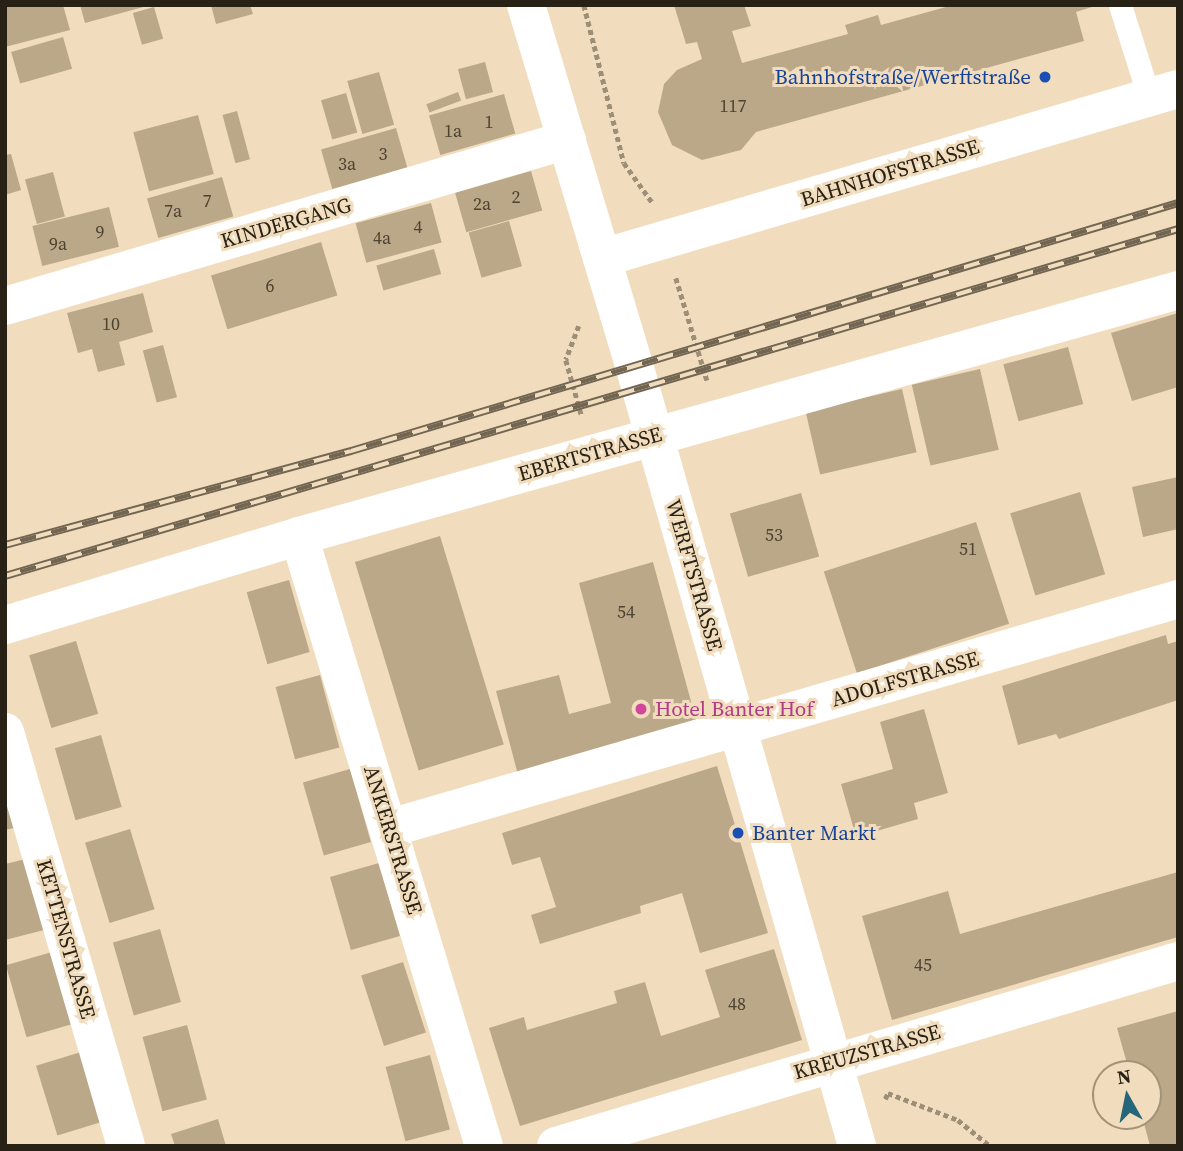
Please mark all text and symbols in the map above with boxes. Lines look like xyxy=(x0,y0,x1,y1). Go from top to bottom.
place label: Bahnhofstraße/Werftstraße xyxy=(775,64,1031,90)
marker: Bahnhofstraße/Werftstraße xyxy=(1037,69,1053,85)
house number: 117 xyxy=(720,95,746,117)
house number: 1 xyxy=(485,111,493,133)
house number: 1a xyxy=(444,120,462,142)
street label: BAHNHOFSTRASSE xyxy=(798,134,982,212)
house number: 3 xyxy=(379,143,387,165)
house number: 3a xyxy=(338,153,356,175)
house number: 2 xyxy=(512,186,520,208)
house number: 7 xyxy=(203,190,211,212)
street label: KINDERGANG xyxy=(218,192,354,254)
house number: 2a xyxy=(473,193,491,215)
house number: 7a xyxy=(164,200,182,222)
house number: 4 xyxy=(414,216,422,238)
house number: 9 xyxy=(96,221,104,243)
house number: 4a xyxy=(373,227,391,249)
house number: 9a xyxy=(49,233,67,255)
house number: 6 xyxy=(266,275,274,297)
house number: 10 xyxy=(102,313,120,335)
street label: EBERTSTRASSE xyxy=(515,421,665,487)
street label: WERFTSTRASSE xyxy=(660,496,728,654)
house number: 53 xyxy=(765,524,783,546)
house number: 51 xyxy=(959,538,977,560)
house number: 54 xyxy=(617,601,635,623)
street label: ADOLFSTRASSE xyxy=(828,646,982,712)
place label: Hotel Banter Hof xyxy=(655,696,814,722)
marker: Hotel Banter Hof xyxy=(633,701,649,717)
street label: ANKERSTRASSE xyxy=(358,763,428,917)
place label: Banter Markt xyxy=(752,820,876,846)
marker: Banter Markt xyxy=(730,825,746,841)
street label: KETTENSTRASSE xyxy=(31,856,101,1022)
house number: 45 xyxy=(914,954,932,976)
house number: 48 xyxy=(728,993,746,1015)
street label: KREUZSTRASSE xyxy=(791,1019,943,1085)
north arrow xyxy=(1092,1060,1162,1130)
text: N xyxy=(1115,1062,1133,1090)

